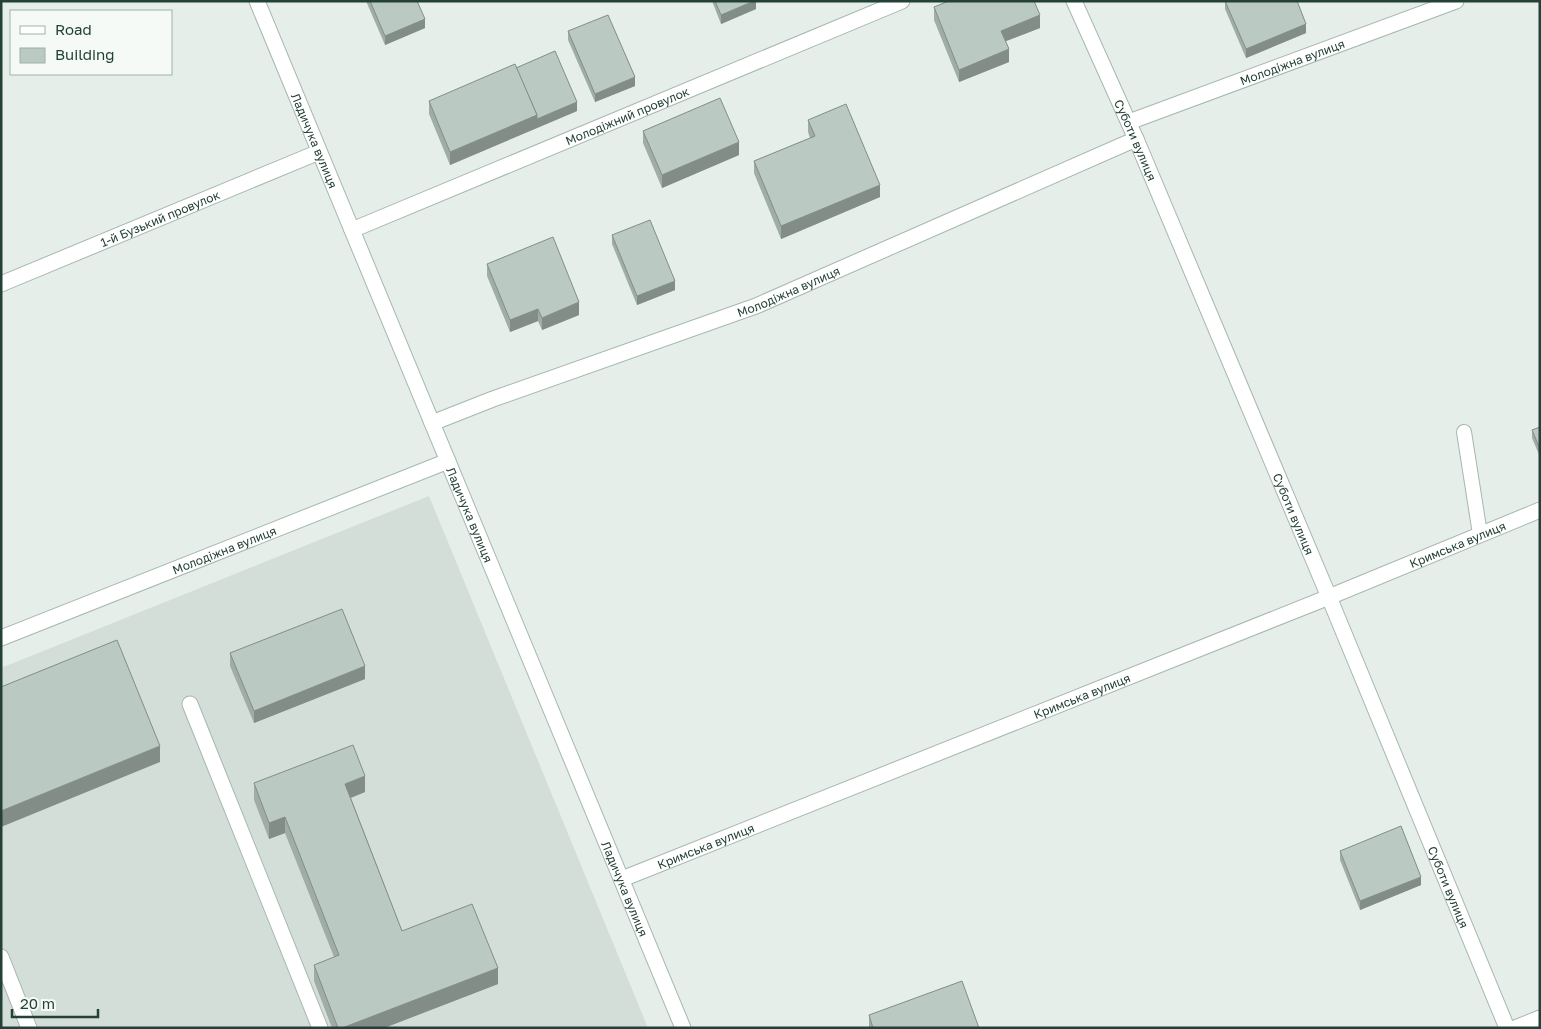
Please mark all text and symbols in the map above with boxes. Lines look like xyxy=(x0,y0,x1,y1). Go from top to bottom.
legend xyxy=(10,10,172,75)
text: Road xyxy=(55,20,92,38)
street label: Молодіжна вулиця xyxy=(1238,35,1347,88)
text: Building xyxy=(55,45,115,63)
street label: Молодіжний провулок xyxy=(563,83,691,148)
street label: Ладичука вулиця xyxy=(288,91,341,190)
street label: Суботи вулиця xyxy=(1112,97,1160,183)
street label: 1-й Бузький провулок xyxy=(98,187,222,250)
street label: Молодіжна вулиця xyxy=(735,263,842,320)
street label: Ладичука вулиця xyxy=(444,465,496,564)
street label: Суботи вулиця xyxy=(1270,471,1318,557)
street label: Кримська вулиця xyxy=(1407,518,1508,571)
street label: Молодіжна вулиця xyxy=(170,522,278,577)
street label: Кримська вулиця xyxy=(1031,670,1132,722)
street label: Кримська вулиця xyxy=(655,820,756,872)
street label: Ладичука вулиця xyxy=(599,839,652,939)
street label: Суботи вулиця xyxy=(1425,844,1472,930)
scale bar xyxy=(12,986,99,1018)
text: 20 m xyxy=(20,994,55,1012)

